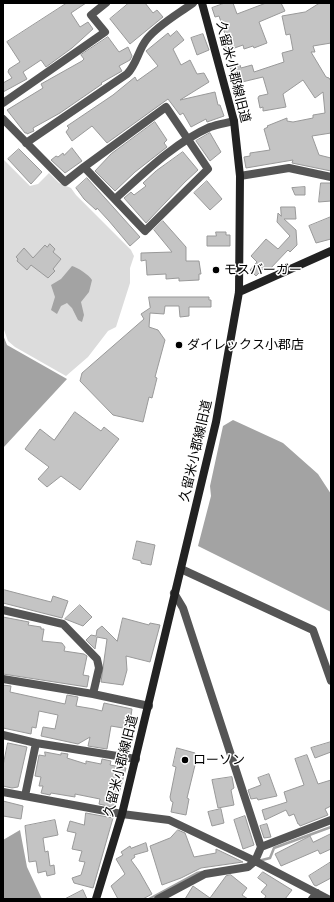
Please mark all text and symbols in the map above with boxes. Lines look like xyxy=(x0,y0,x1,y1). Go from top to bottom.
street label: 久留米小郡線旧道 xyxy=(213,20,253,124)
place label: モスバーガー xyxy=(224,262,302,278)
marker: モスバーガー xyxy=(211,265,221,275)
place label: ダイレックス小郡店 xyxy=(187,337,304,353)
marker: ダイレックス小郡店 xyxy=(174,340,184,350)
street label: 久留米小郡線旧道 xyxy=(177,399,215,503)
street label: 久留米小郡線旧道 xyxy=(101,714,141,818)
place label: ローソン xyxy=(193,752,245,768)
marker: ローソン xyxy=(180,755,190,765)

